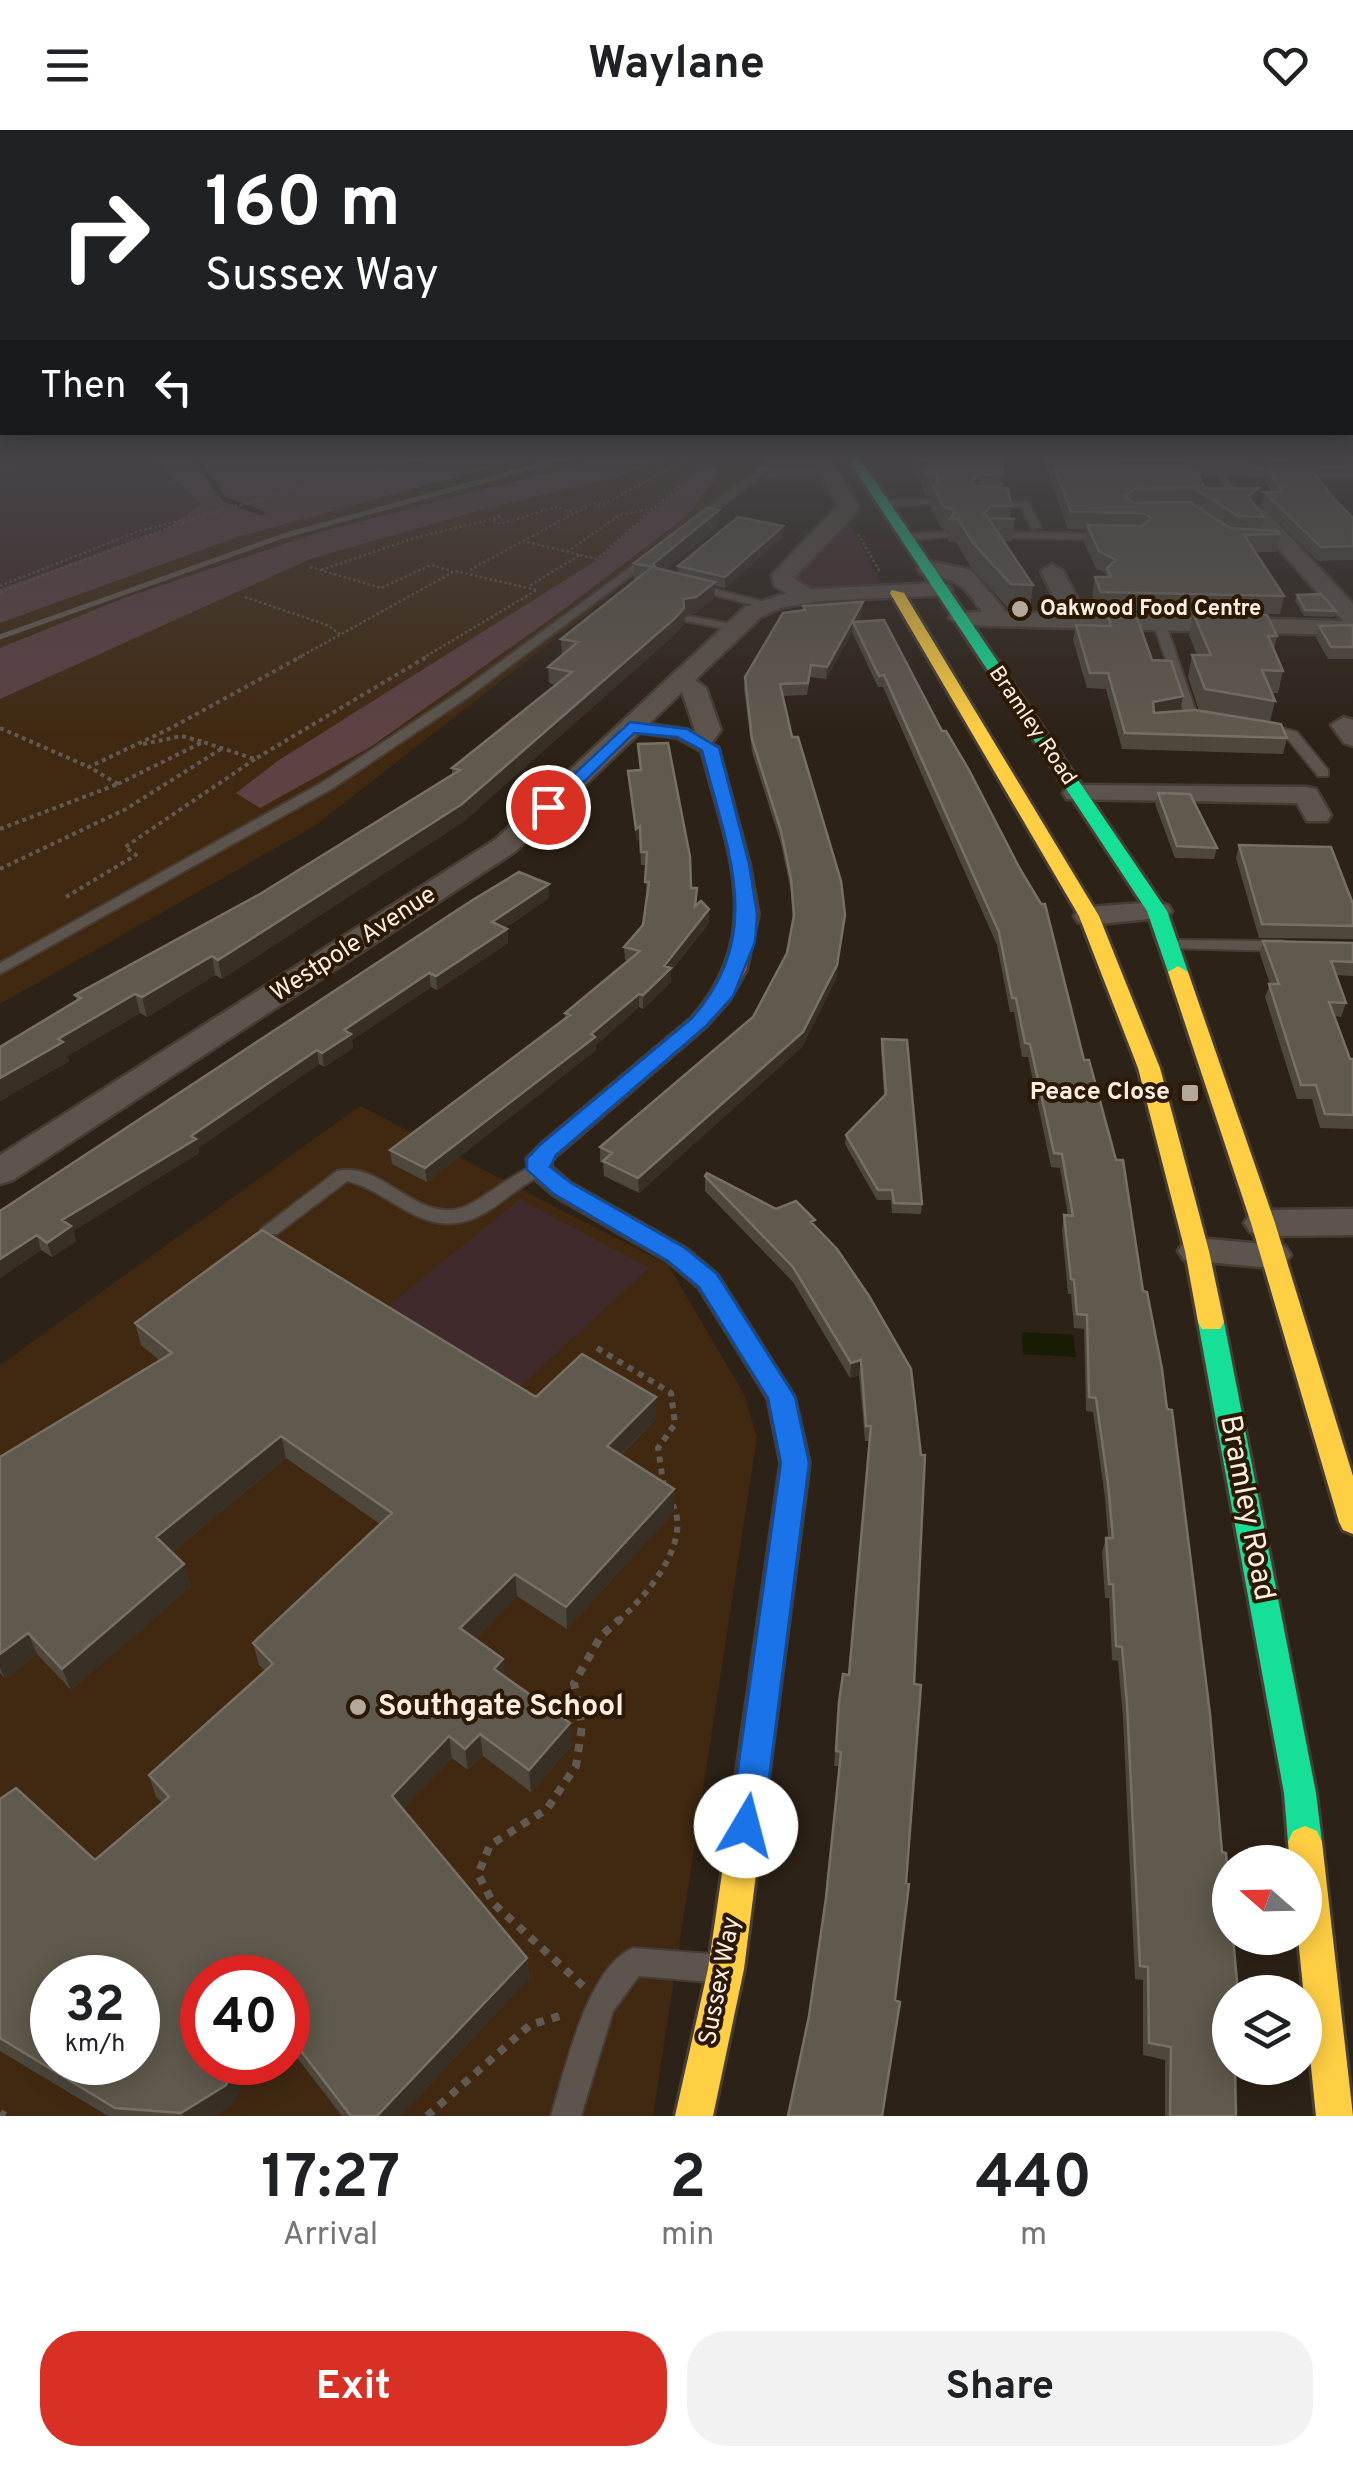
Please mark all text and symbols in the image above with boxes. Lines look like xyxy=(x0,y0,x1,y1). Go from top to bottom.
text: Waylane xyxy=(588,37,765,94)
icon: menu xyxy=(40,38,95,93)
icon: heart xyxy=(1258,38,1313,93)
text: 160 m xyxy=(205,162,401,251)
icon: right xyxy=(40,170,170,300)
text: Sussex Way xyxy=(205,249,439,306)
icon: left xyxy=(146,360,201,415)
text: Then xyxy=(40,363,126,412)
place label: Oakwood Food Centre xyxy=(1040,596,1261,623)
marker: Oakwood Food Centre xyxy=(1009,598,1031,620)
street label: Bramley Road xyxy=(982,661,1082,791)
pin xyxy=(506,765,591,850)
icon: arrive xyxy=(521,780,576,835)
street label: Westpole Avenue xyxy=(265,880,443,1010)
place label: Peace Close xyxy=(1030,1077,1170,1109)
marker: Peace Close xyxy=(1179,1082,1201,1104)
street label: Bramley Road xyxy=(1210,1412,1282,1604)
place label: Southgate School xyxy=(378,1689,624,1726)
marker: Southgate School xyxy=(347,1696,369,1718)
position arrow xyxy=(694,1774,798,1878)
north arrow xyxy=(1212,1845,1322,1955)
map controls xyxy=(1212,1845,1322,2085)
street label: Sussex Way xyxy=(693,1914,749,2048)
speed limit sign: 40 xyxy=(180,1955,310,2085)
button: layers xyxy=(1212,1975,1322,2085)
text: 32 xyxy=(65,1976,125,2039)
text: km/h xyxy=(65,2029,125,2061)
text: 17:27 xyxy=(261,2143,400,2219)
text: 2 xyxy=(669,2143,706,2219)
text: 440 xyxy=(975,2143,1092,2219)
text: Arrival xyxy=(283,2216,378,2256)
text: min xyxy=(661,2216,714,2256)
text: m xyxy=(1020,2216,1047,2256)
button: Exit xyxy=(40,2331,667,2446)
button: Share xyxy=(687,2331,1313,2446)

